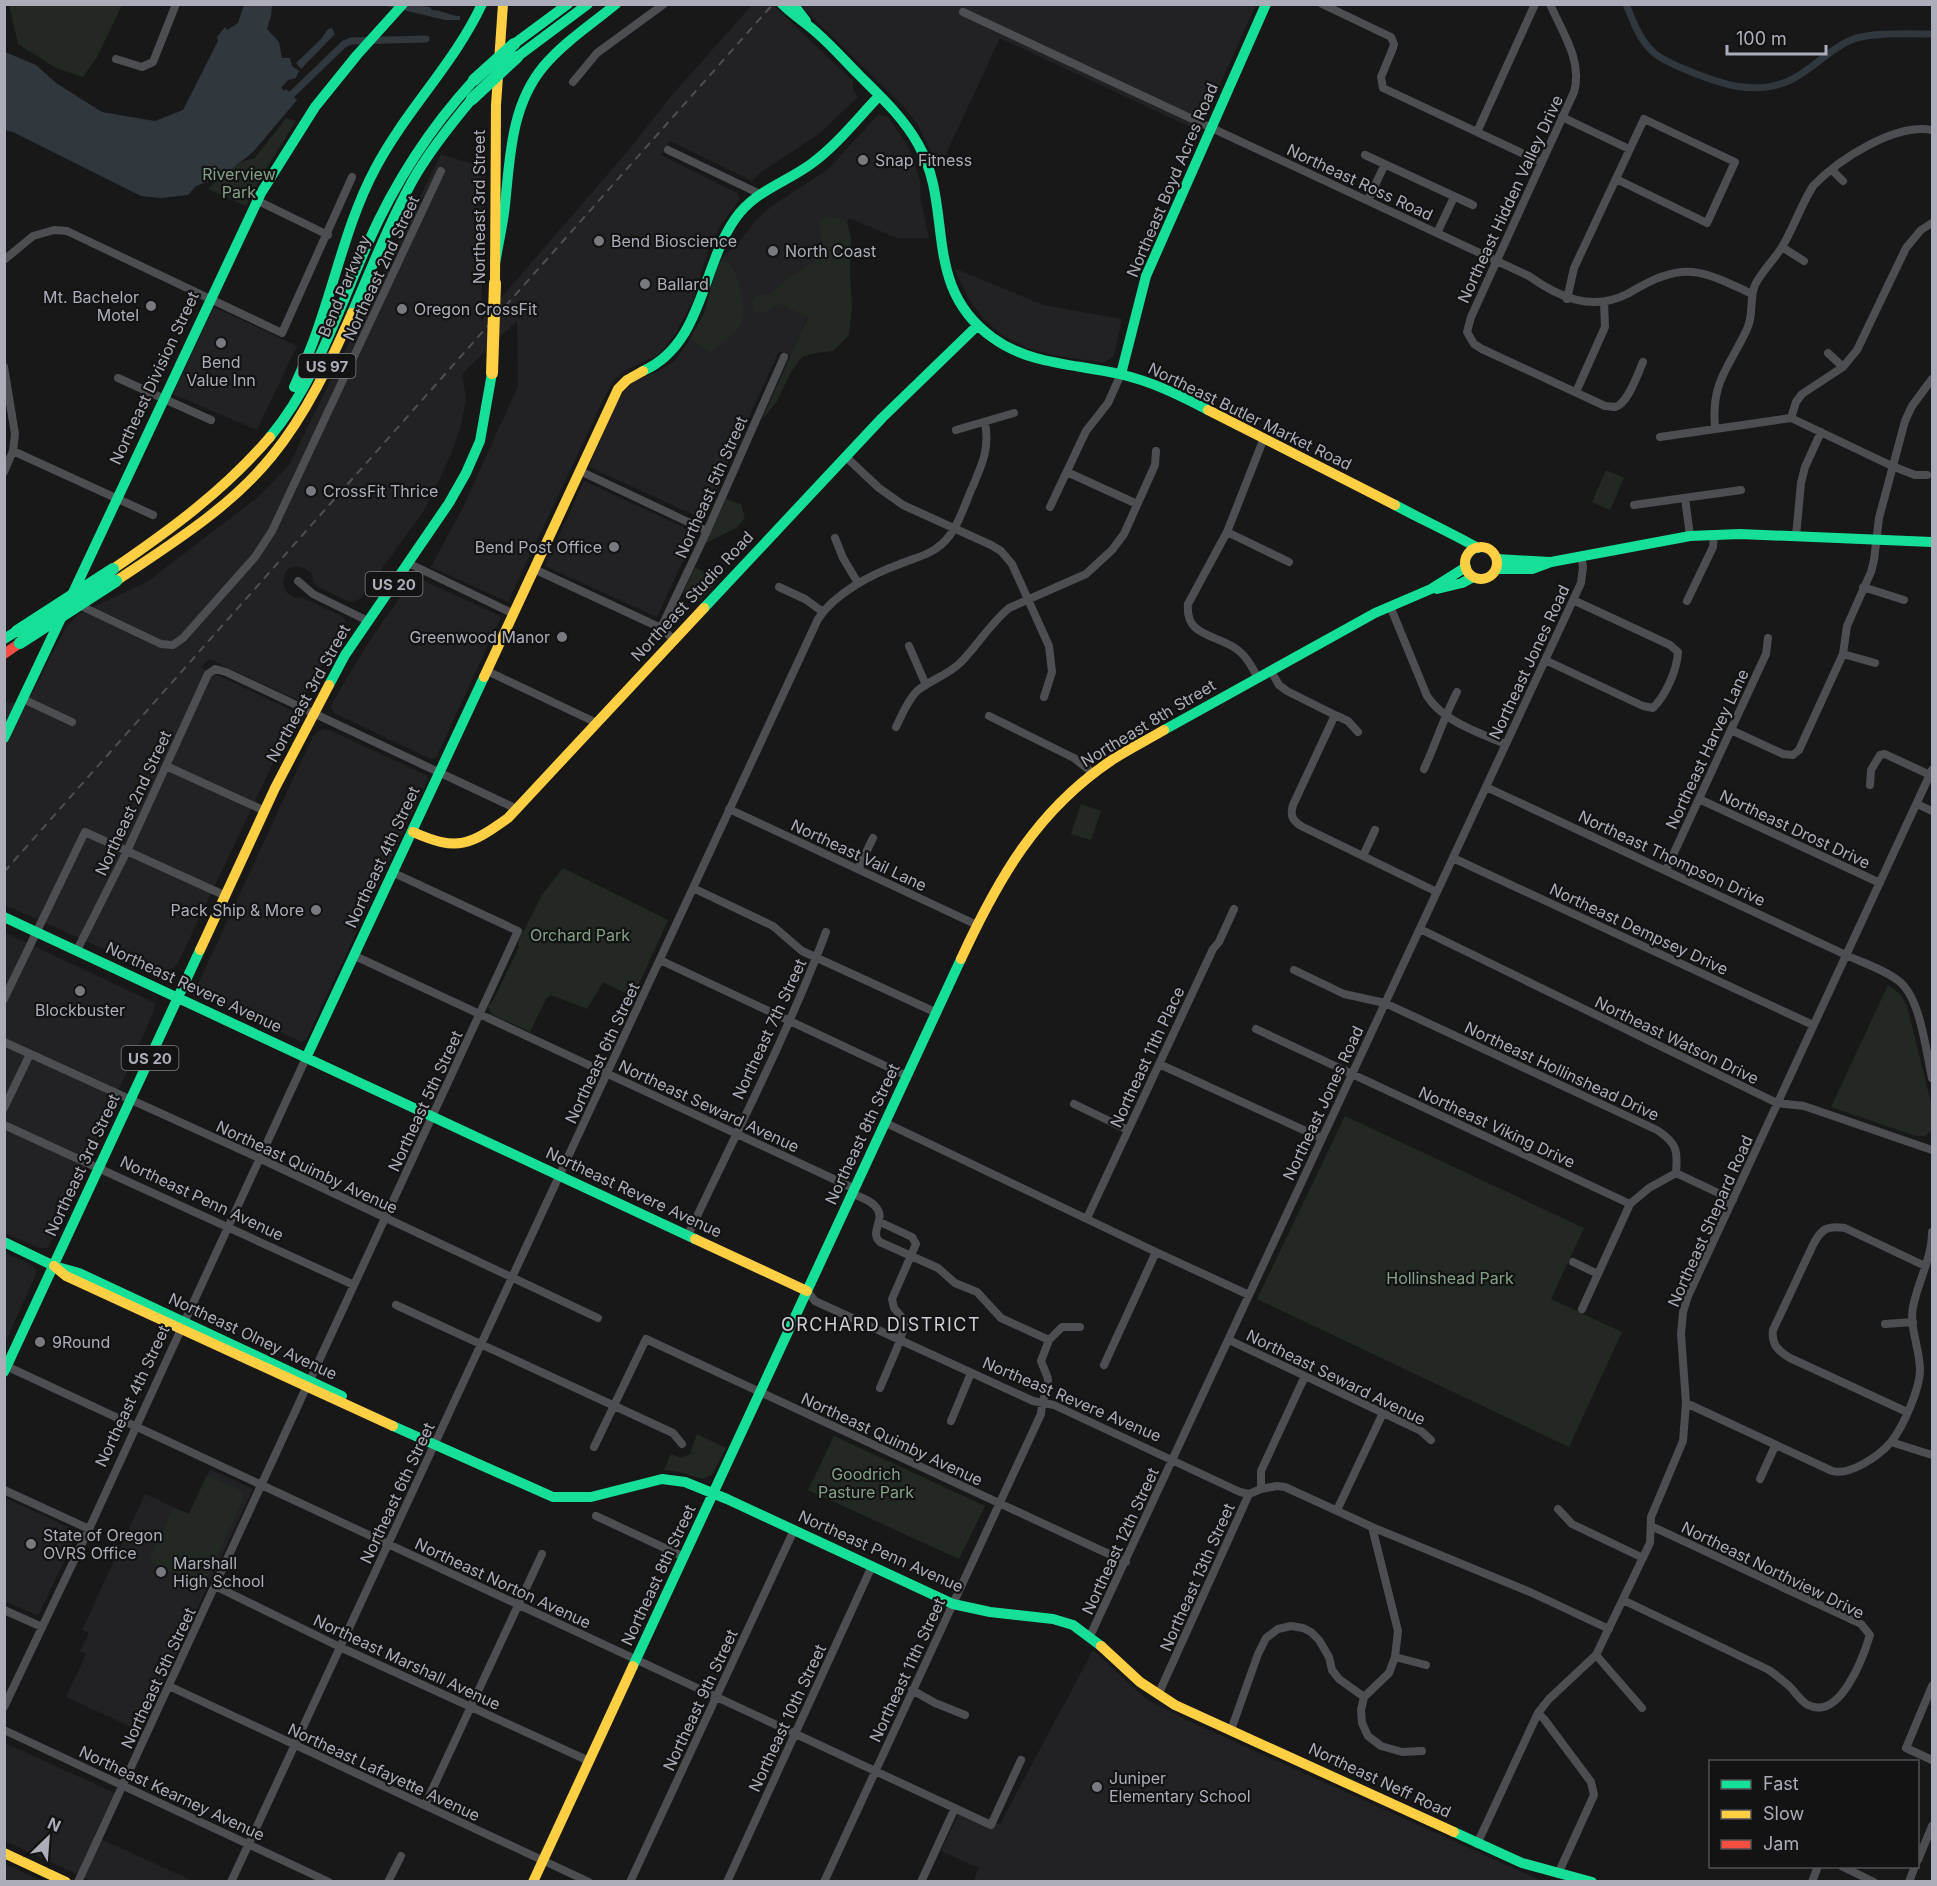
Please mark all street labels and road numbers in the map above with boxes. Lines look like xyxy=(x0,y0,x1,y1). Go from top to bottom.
street label: Northeast Boyd Acres Road xyxy=(1122,80,1222,280)
street label: Northeast Hidden Valley Drive xyxy=(1453,92,1567,306)
street label: Northeast 3rd Street xyxy=(469,130,489,284)
street label: Northeast Ross Road xyxy=(1284,139,1436,225)
street label: Northeast 2nd Street xyxy=(339,192,423,344)
street label: Bend Parkway xyxy=(314,232,374,340)
street label: Northeast Division Street xyxy=(105,288,203,468)
road number: US 97 xyxy=(298,354,356,378)
street label: Northeast Butler Market Road xyxy=(1145,358,1355,474)
street label: Northeast 5th Street xyxy=(671,413,751,561)
street label: Northeast Studio Road xyxy=(627,527,757,665)
road number: US 20 xyxy=(366,572,422,596)
street label: Northeast Jones Road xyxy=(1484,582,1574,742)
street label: Northeast 3rd Street xyxy=(262,621,354,765)
street label: Northeast Harvey Lane xyxy=(1661,666,1753,832)
street label: Northeast 8th Street xyxy=(1077,675,1219,771)
street label: Northeast 2nd Street xyxy=(91,727,175,879)
street label: Northeast 4th Street xyxy=(340,783,424,931)
street label: Northeast Drost Drive xyxy=(1716,785,1874,873)
street label: Northeast Thompson Drive xyxy=(1575,806,1769,910)
street label: Northeast Vail Lane xyxy=(788,815,930,895)
street label: Northeast Dempsey Drive xyxy=(1547,879,1731,979)
street label: Northeast Revere Avenue xyxy=(103,937,285,1037)
street label: Northeast 7th Street xyxy=(728,956,810,1102)
street label: Northeast 6th Street xyxy=(560,979,644,1127)
street label: Northeast 11th Place xyxy=(1106,983,1188,1131)
street label: Northeast Watson Drive xyxy=(1592,992,1762,1088)
street label: Northeast Hollinshead Drive xyxy=(1462,1017,1662,1125)
street label: Northeast Jones Road xyxy=(1278,1023,1368,1183)
street label: Northeast 5th Street xyxy=(384,1027,466,1175)
road number: US 20 xyxy=(122,1046,178,1070)
street label: Northeast Seward Avenue xyxy=(616,1055,802,1157)
street label: Northeast 8th Street xyxy=(820,1060,904,1208)
street label: Northeast Viking Drive xyxy=(1416,1082,1578,1172)
street label: Northeast 3rd Street xyxy=(40,1091,124,1239)
street label: Northeast Quimby Avenue xyxy=(213,1116,401,1218)
street label: Northeast Shepard Road xyxy=(1663,1132,1757,1310)
street label: Northeast Revere Avenue xyxy=(543,1142,725,1242)
street label: Northeast Penn Avenue xyxy=(117,1151,287,1245)
street label: Northeast Olney Avenue xyxy=(166,1288,340,1384)
street label: Northeast 4th Street xyxy=(90,1322,174,1470)
street label: Northeast Seward Avenue xyxy=(1243,1325,1429,1429)
street label: Northeast Revere Avenue xyxy=(980,1352,1164,1446)
street label: Northeast Quimby Avenue xyxy=(798,1388,986,1490)
street label: Northeast 6th Street xyxy=(355,1419,439,1567)
street label: Northeast 12th Street xyxy=(1077,1464,1163,1618)
street label: Northeast 13th Street xyxy=(1155,1500,1239,1654)
street label: Northeast 8th Street xyxy=(616,1501,700,1649)
street label: Northeast Penn Avenue xyxy=(795,1506,967,1596)
street label: Northeast Northview Drive xyxy=(1678,1517,1868,1623)
street label: Northeast Norton Avenue xyxy=(412,1533,594,1633)
street label: Northeast 11th Street xyxy=(865,1595,949,1745)
street label: Northeast 5th Street xyxy=(117,1604,199,1752)
street label: Northeast Marshall Avenue xyxy=(310,1610,504,1714)
street label: Northeast 9th Street xyxy=(658,1626,742,1774)
street label: Northeast 10th Street xyxy=(744,1641,830,1795)
street label: Northeast Lafayette Avenue xyxy=(285,1719,483,1825)
street label: Northeast Neff Road xyxy=(1306,1738,1454,1822)
street label: Northeast Kearney Avenue xyxy=(76,1741,268,1845)

